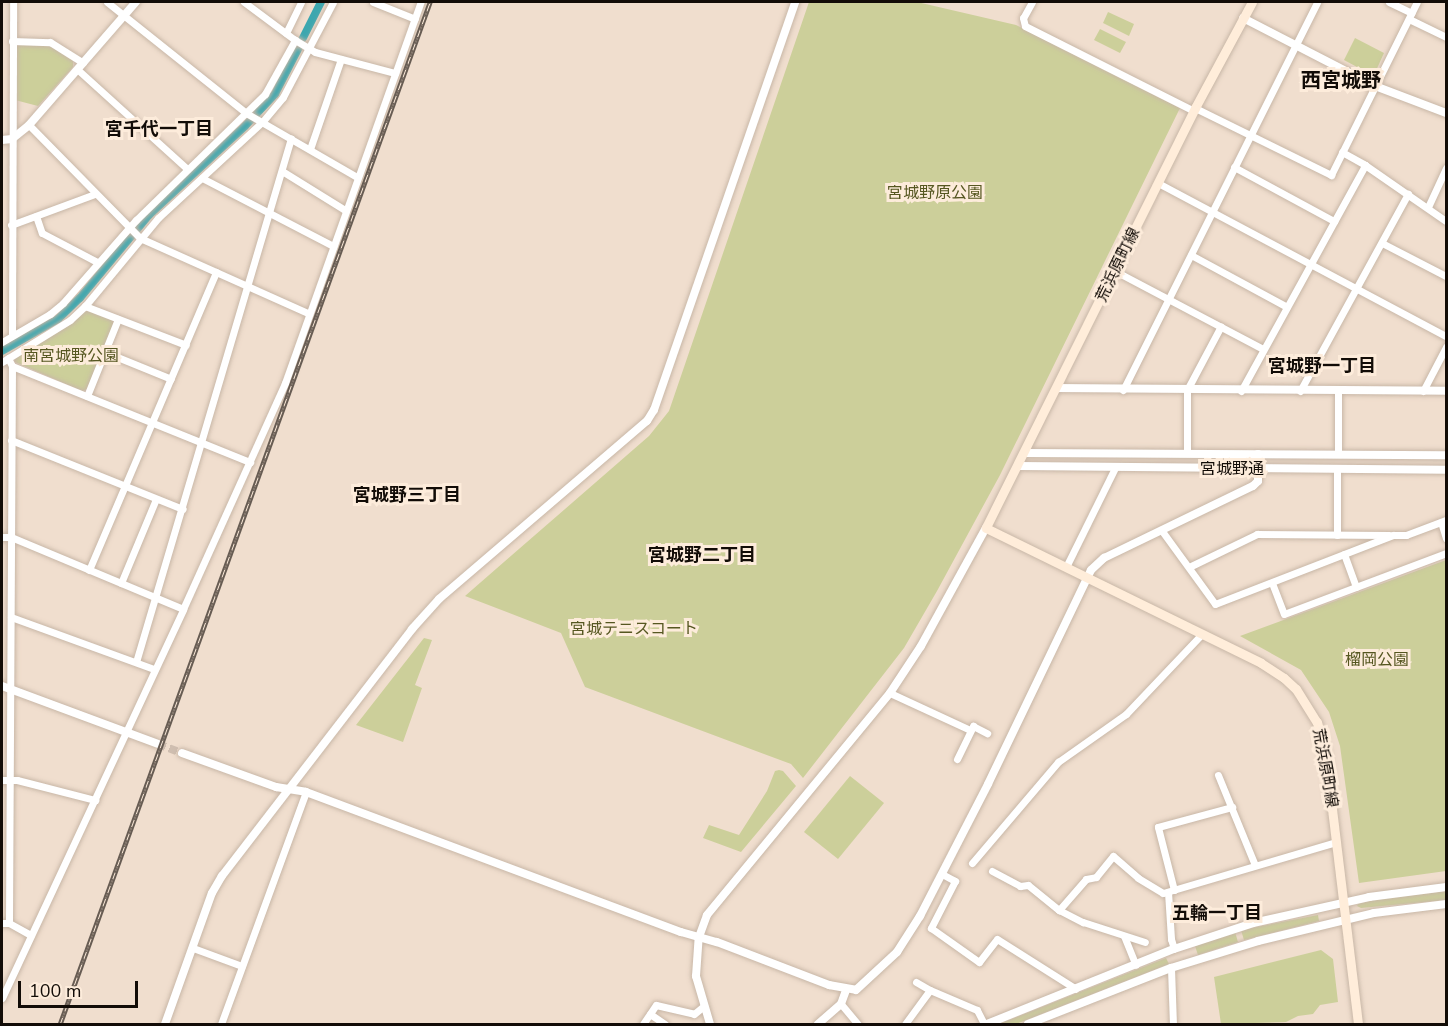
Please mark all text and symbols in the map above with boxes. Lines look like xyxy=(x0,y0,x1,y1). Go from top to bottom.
district label: 西宮城野 xyxy=(1301,68,1381,92)
district label: 宮千代一丁目 xyxy=(105,118,213,140)
park label: 宮城野原公園 xyxy=(887,183,983,203)
street label: 荒浜原町線 xyxy=(1092,225,1144,305)
park label: 南宮城野公園 xyxy=(23,346,119,366)
district label: 宮城野一丁目 xyxy=(1268,355,1376,377)
street label: 宮城野通 xyxy=(1200,459,1264,479)
district label: 宮城野三丁目 xyxy=(353,484,461,506)
district label: 宮城野二丁目 xyxy=(648,544,756,566)
park label: 宮城テニスコート xyxy=(570,619,698,639)
park label: 榴岡公園 xyxy=(1345,650,1409,670)
street label: 荒浜原町線 xyxy=(1309,727,1341,809)
district label: 五輪一丁目 xyxy=(1172,902,1262,924)
scale bar xyxy=(21,969,141,1007)
text: 100 m xyxy=(29,979,81,1003)

